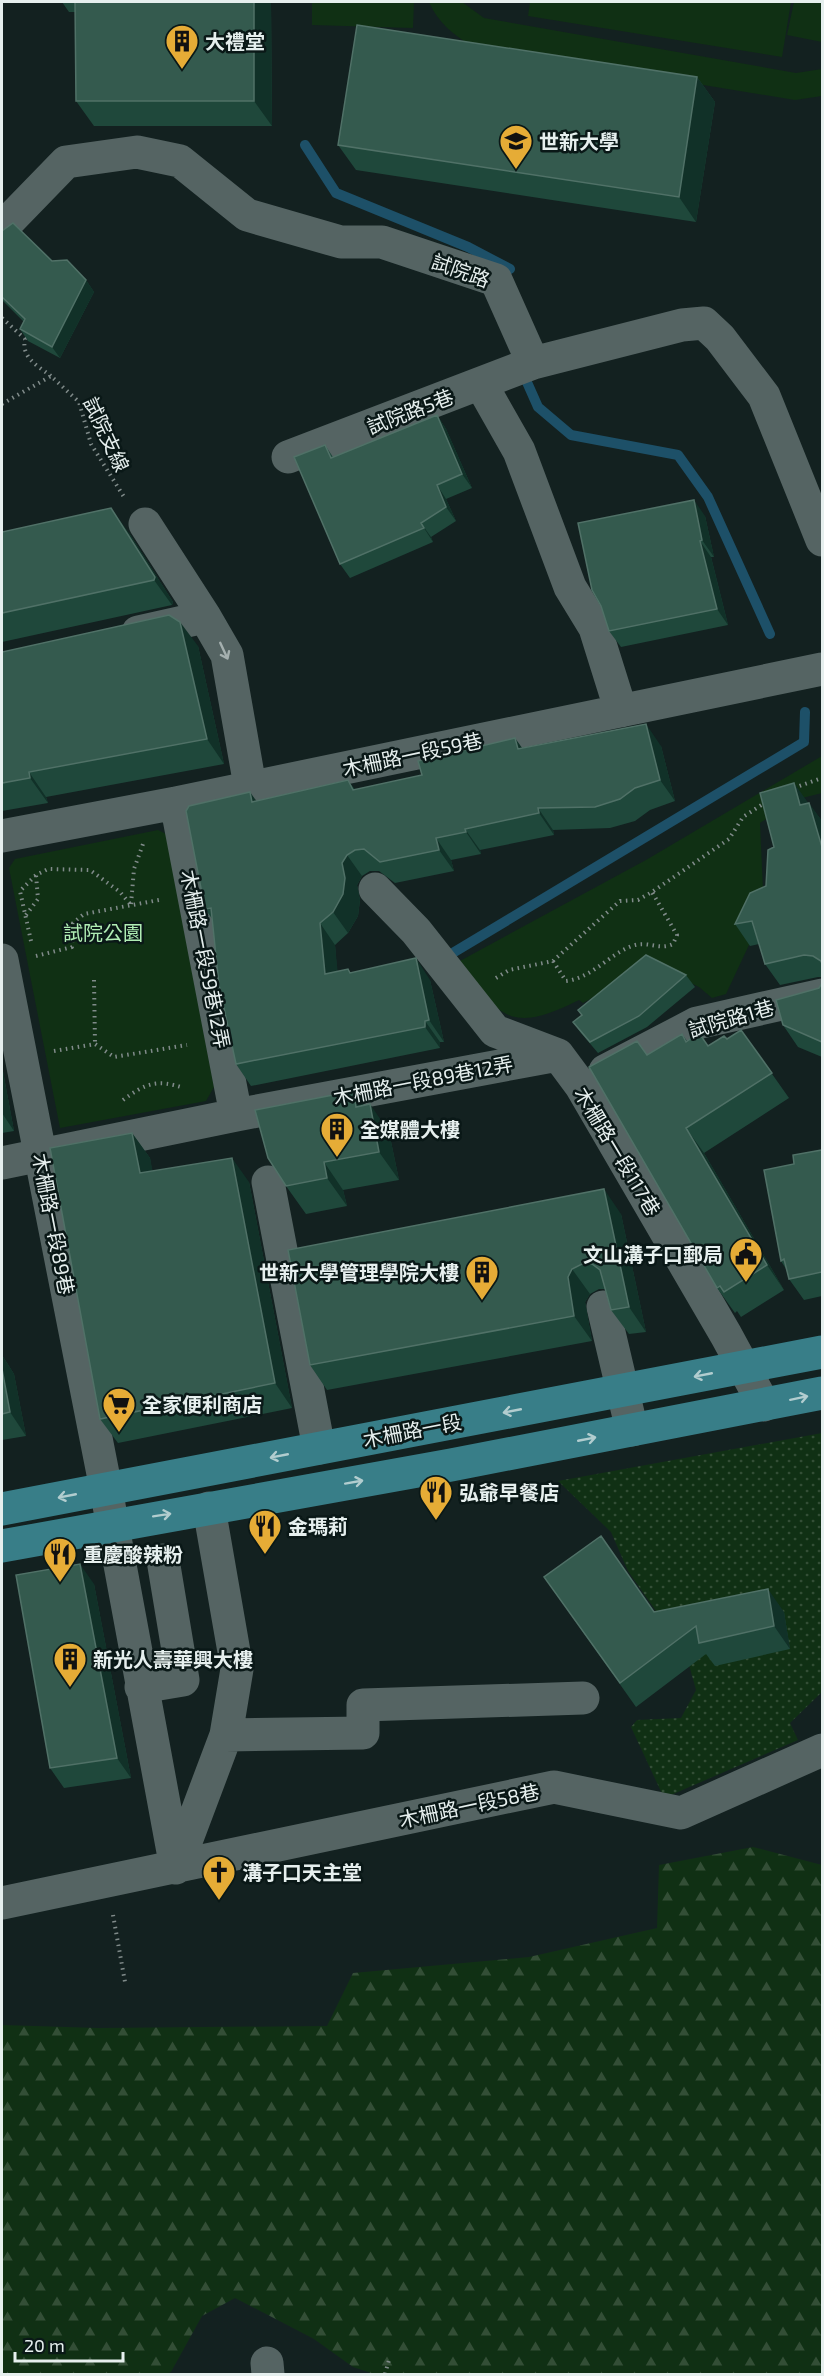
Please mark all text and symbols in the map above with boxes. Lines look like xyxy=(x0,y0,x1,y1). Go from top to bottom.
building icon: 大禮堂 xyxy=(164,23,200,70)
place label: 大禮堂 xyxy=(205,29,265,53)
school or university icon: 世新大學 xyxy=(498,123,534,170)
place label: 世新大學 xyxy=(539,129,619,153)
street label: 試院路 xyxy=(429,248,493,292)
street label: 試院路5巷 xyxy=(363,384,457,438)
street label: 試院支線 xyxy=(79,393,135,475)
one-way arrow xyxy=(218,642,230,660)
street label: 木柵路一段59巷 xyxy=(340,727,484,781)
street label: 木柵路一段59巷12弄 xyxy=(177,868,235,1050)
park label: 試院公園 xyxy=(63,920,143,944)
street label: 試院路1巷 xyxy=(685,994,777,1042)
street label: 木柵路一段89巷12弄 xyxy=(331,1051,515,1109)
street label: 木柵路一段117巷 xyxy=(570,1082,666,1220)
building icon: 全媒體大樓 xyxy=(319,1111,355,1158)
place label: 全媒體大樓 xyxy=(360,1117,460,1141)
street label: 木柵路一段89巷 xyxy=(29,1151,79,1297)
public building icon: 文山溝子口郵局 xyxy=(728,1236,764,1283)
place label: 文山溝子口郵局 xyxy=(583,1242,723,1266)
building icon: 世新大學管理學院大樓 xyxy=(464,1254,500,1301)
place label: 世新大學管理學院大樓 xyxy=(259,1260,459,1284)
one-way arrow xyxy=(694,1370,714,1381)
supermarket icon: 全家便利商店 xyxy=(101,1386,137,1433)
place label: 全家便利商店 xyxy=(142,1392,262,1416)
one-way arrow xyxy=(789,1392,809,1403)
one-way arrow xyxy=(502,1406,522,1417)
street label: 木柵路一段 xyxy=(361,1409,463,1451)
one-way arrow xyxy=(577,1433,597,1444)
one-way arrow xyxy=(270,1451,289,1462)
restaurant icon: 弘爺早餐店 xyxy=(418,1474,454,1521)
one-way arrow xyxy=(344,1476,364,1487)
place label: 弘爺早餐店 xyxy=(459,1480,559,1504)
one-way arrow xyxy=(57,1491,77,1502)
restaurant icon: 金瑪莉 xyxy=(247,1508,283,1555)
one-way arrow xyxy=(152,1510,171,1521)
place label: 金瑪莉 xyxy=(288,1514,348,1538)
restaurant icon: 重慶酸辣粉 xyxy=(42,1536,78,1583)
place label: 重慶酸辣粉 xyxy=(83,1542,183,1566)
building icon: 新光人壽華興大樓 xyxy=(52,1641,88,1688)
place label: 新光人壽華興大樓 xyxy=(93,1647,253,1671)
street label: 木柵路一段58巷 xyxy=(397,1778,541,1832)
church icon: 溝子口天主堂 xyxy=(201,1854,237,1901)
place label: 溝子口天主堂 xyxy=(242,1860,362,1884)
scale bar xyxy=(15,2325,123,2363)
text: 20 m xyxy=(24,2334,65,2356)

